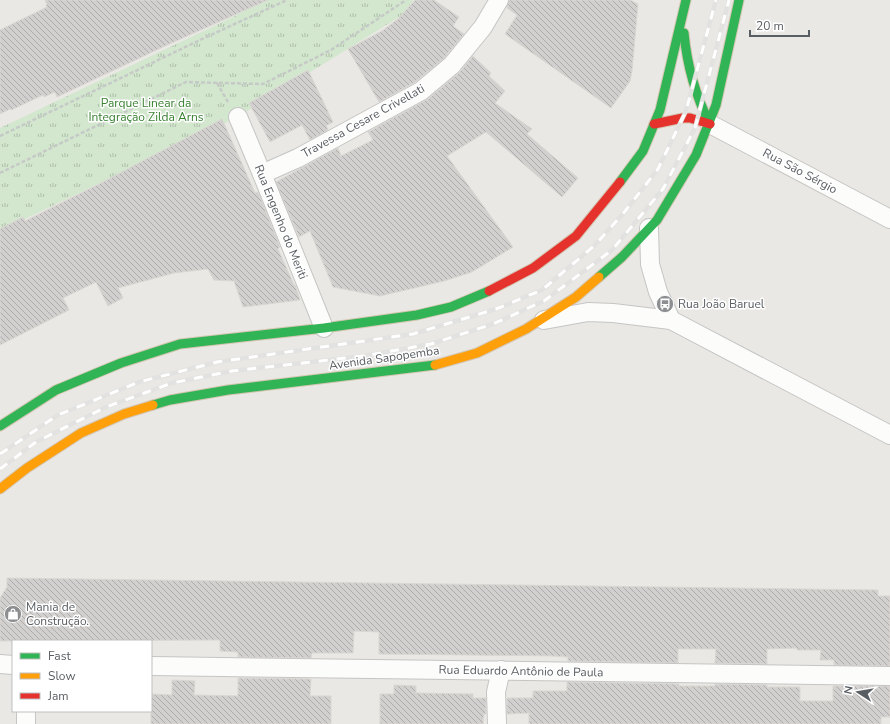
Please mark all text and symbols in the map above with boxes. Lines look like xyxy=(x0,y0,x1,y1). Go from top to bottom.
scale bar xyxy=(750,12,809,38)
text: 20 m xyxy=(756,18,784,34)
street label: Travessa Cesare Crivellati xyxy=(299,80,427,162)
park label: Parque Linear da Integração Zilda Arns xyxy=(88,95,204,125)
street label: Rua São Sérgio xyxy=(760,145,840,198)
street label: Rua Engenho do Meriti xyxy=(251,162,311,282)
bus stop icon: Rua João Baruel xyxy=(655,294,675,314)
place label: Rua João Baruel xyxy=(678,296,765,312)
street label: Avenida Sapopemba xyxy=(328,342,440,374)
place label: Mania de Construção. xyxy=(26,599,89,629)
shop icon: Mania de Construção. xyxy=(3,604,23,624)
legend xyxy=(12,640,152,712)
text: Fast xyxy=(48,648,71,664)
street label: Rua Eduardo Antônio de Paula xyxy=(439,662,603,680)
text: Slow xyxy=(48,668,76,684)
north arrow xyxy=(838,672,878,712)
text: N xyxy=(841,684,857,696)
text: Jam xyxy=(47,688,69,704)

